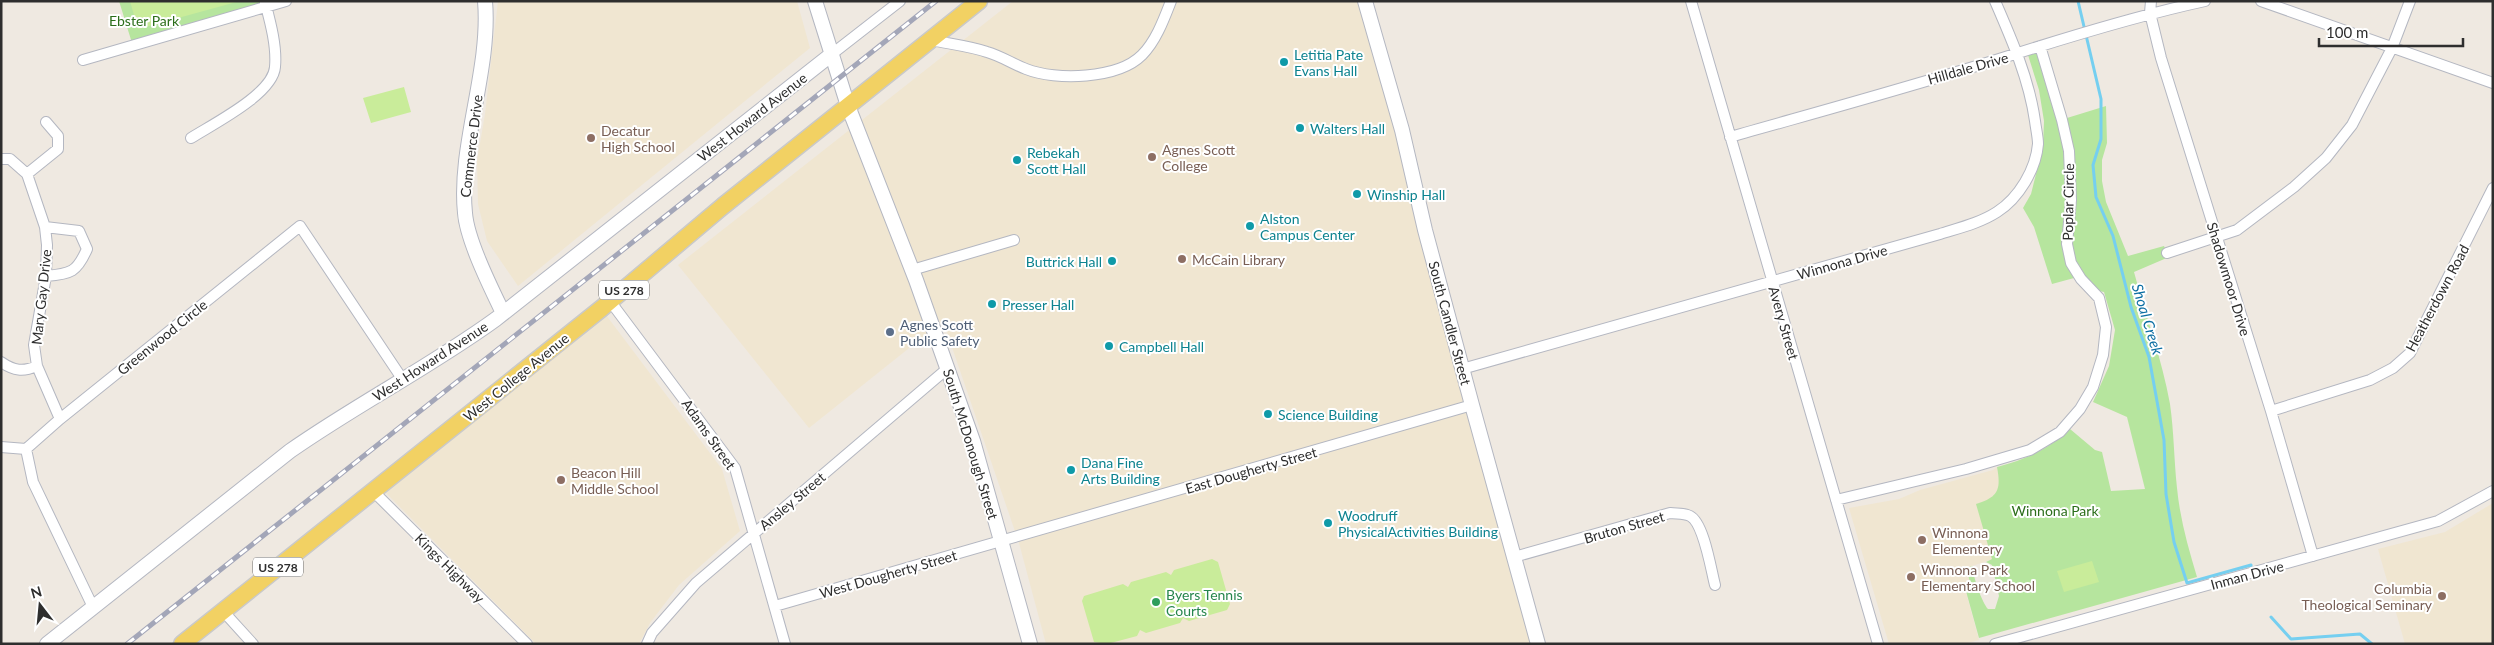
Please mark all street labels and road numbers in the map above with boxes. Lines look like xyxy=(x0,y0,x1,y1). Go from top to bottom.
street label: Hilldale Drive xyxy=(1926,48,2010,88)
street label: West Howard Avenue xyxy=(694,69,810,165)
street label: Commerce Drive xyxy=(456,94,486,198)
street label: Poplar Circle xyxy=(2059,163,2077,241)
street label: Shadowmoor Drive xyxy=(2204,220,2254,338)
street label: Winnona Drive xyxy=(1795,241,1889,283)
street label: Heatherdown Road xyxy=(2402,242,2472,354)
street label: Mary Gay Drive xyxy=(28,248,54,346)
street label: South Candler Street xyxy=(1425,259,1475,387)
road number: US 278 xyxy=(599,280,649,300)
street label: Avery Street xyxy=(1765,284,1803,362)
street label: Greenwood Circle xyxy=(114,296,210,378)
street label: West Howard Avenue xyxy=(369,317,491,405)
street label: West College Avenue xyxy=(460,329,572,425)
street label: South McDonough Street xyxy=(940,367,1002,521)
street label: Adams Street xyxy=(678,395,740,473)
street label: East Dougherty Street xyxy=(1183,443,1319,497)
street label: Ansley Street xyxy=(755,468,829,534)
street label: Bruton Street xyxy=(1582,507,1666,547)
street label: Kings Highway xyxy=(412,530,489,607)
street label: West Dougherty Street xyxy=(817,546,959,602)
street label: Inman Drive xyxy=(2209,557,2285,593)
road number: US 278 xyxy=(253,558,303,576)

